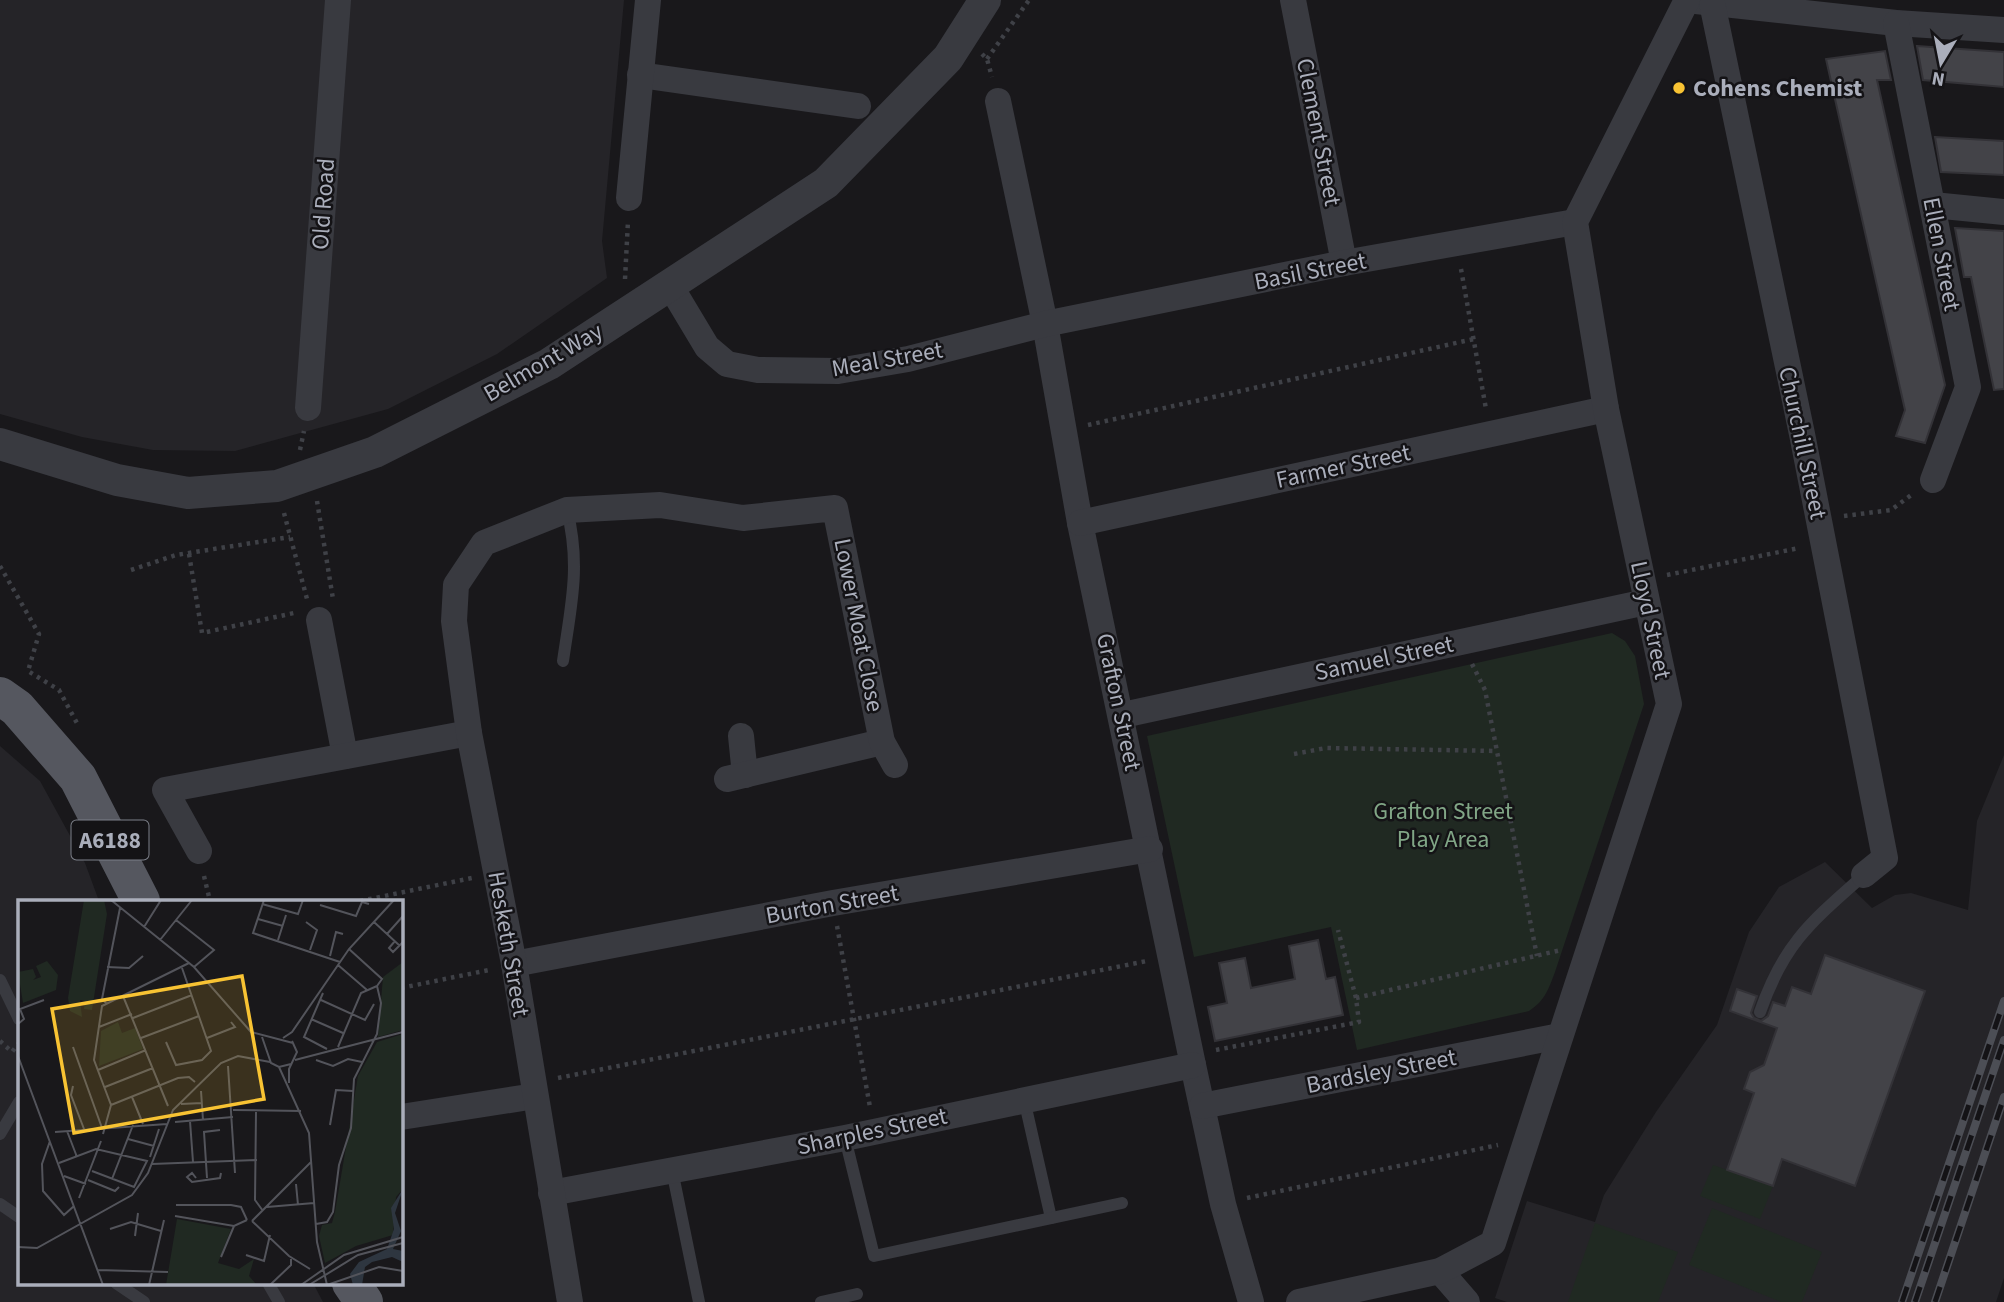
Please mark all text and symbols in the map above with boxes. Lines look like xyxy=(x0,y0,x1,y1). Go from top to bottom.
north arrow xyxy=(1906,28,1976,98)
street label: Clement Street xyxy=(1287,55,1350,209)
text: N xyxy=(1930,64,1947,93)
place label: Cohens Chemist xyxy=(1693,71,1862,106)
marker: Cohens Chemist xyxy=(1671,80,1687,96)
street label: Old Road xyxy=(303,157,344,251)
street label: Ellen Street xyxy=(1913,194,1970,314)
street label: Basil Street xyxy=(1251,244,1369,299)
street label: Belmont Way xyxy=(477,314,610,411)
street label: Meal Street xyxy=(829,333,945,386)
street label: Churchill Street xyxy=(1769,364,1836,523)
street label: Farmer Street xyxy=(1273,435,1414,498)
street label: Lower Moat Close xyxy=(825,535,892,715)
street label: Lloyd Street xyxy=(1621,558,1680,682)
street label: Samuel Street xyxy=(1312,627,1457,690)
street label: Grafton Street xyxy=(1087,630,1150,774)
park label: Grafton Street Play Area xyxy=(1373,794,1513,857)
road number: A6188 xyxy=(72,820,148,860)
street label: Hesketh Street xyxy=(479,869,538,1019)
street label: Burton Street xyxy=(763,876,901,933)
inset map xyxy=(18,900,402,1284)
street label: Bardsley Street xyxy=(1303,1040,1459,1103)
street label: Sharples Street xyxy=(794,1099,950,1164)

